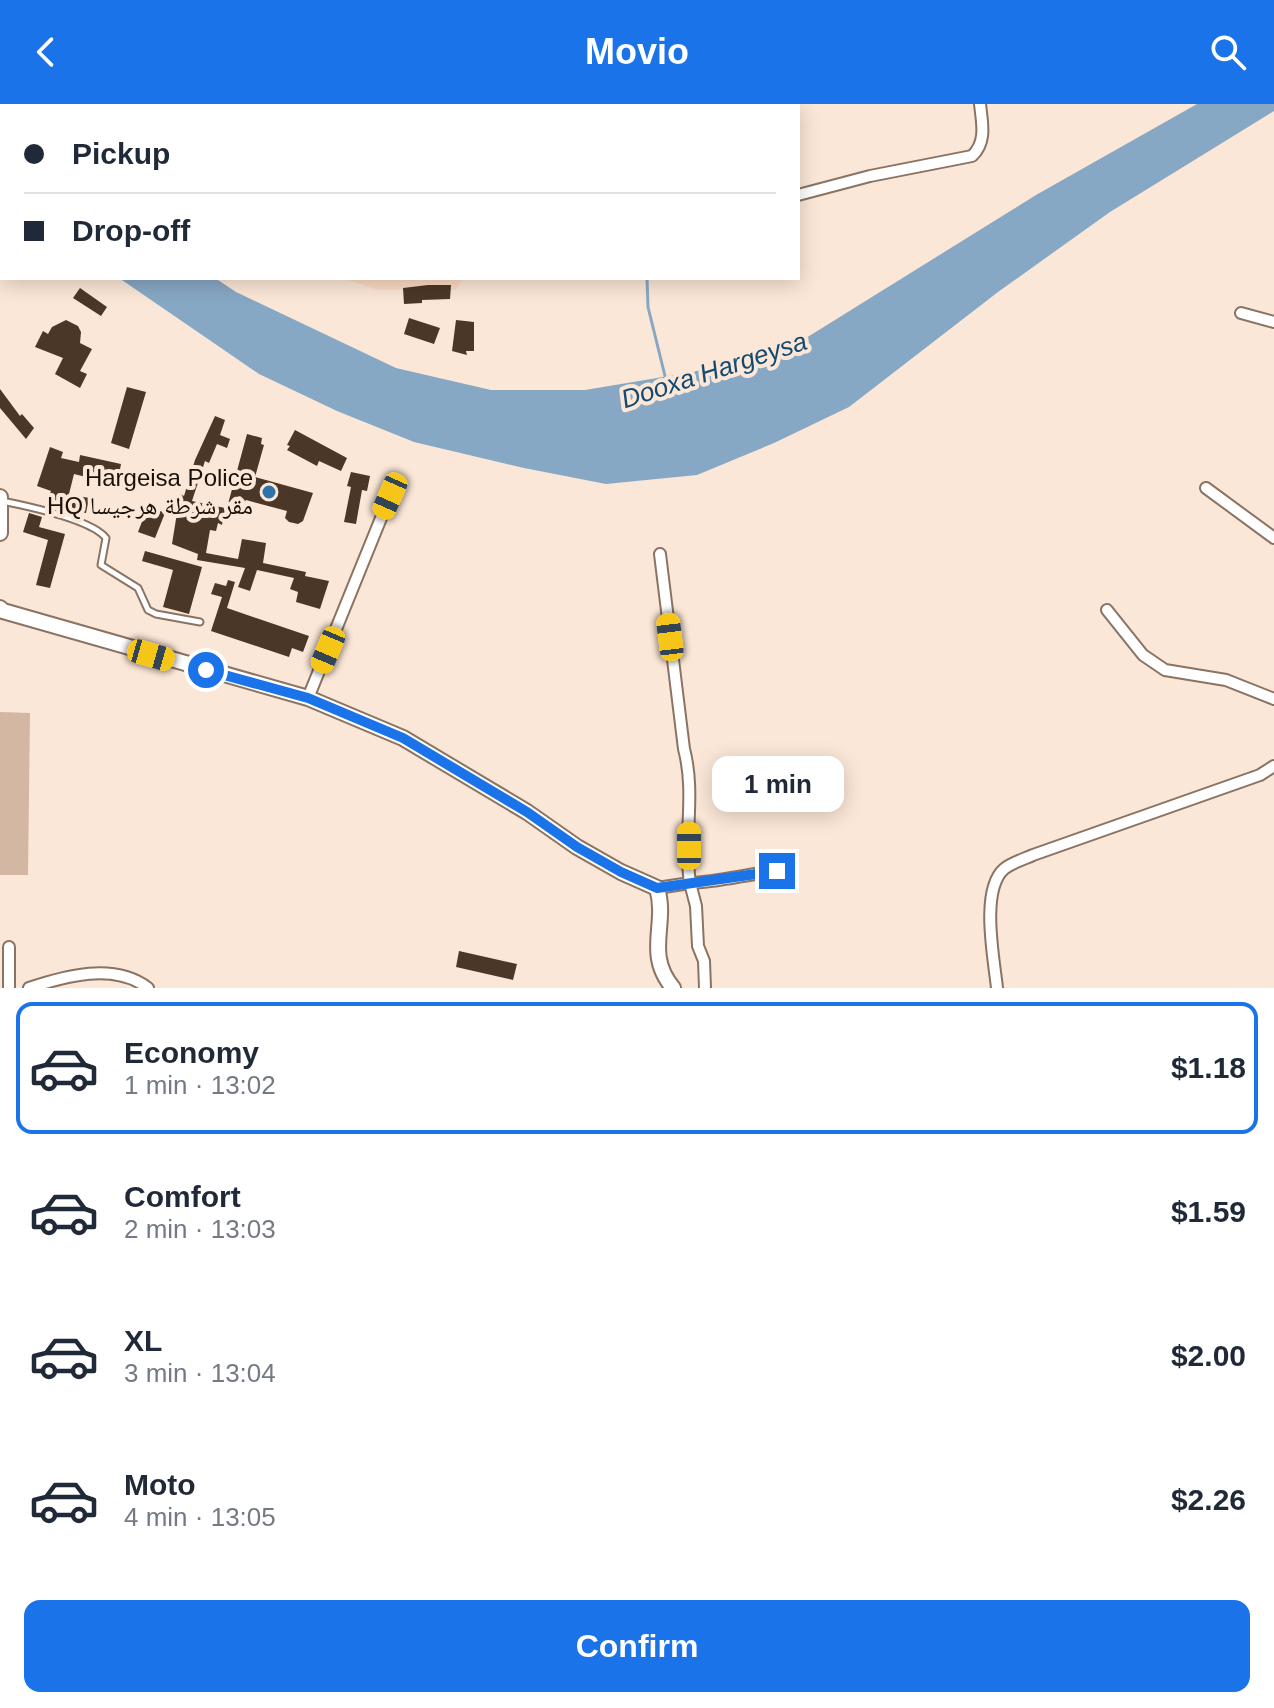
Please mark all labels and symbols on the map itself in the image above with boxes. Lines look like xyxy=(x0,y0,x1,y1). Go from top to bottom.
water label: Dooxa Hargeysa xyxy=(617,326,811,414)
place label: Hargeisa Police HQ مقر شرطة هرجيسا xyxy=(47,464,253,519)
car xyxy=(369,469,411,523)
marker: Hargeisa Police HQ مقر شرطة هرجيسا xyxy=(260,483,278,501)
car xyxy=(655,612,685,662)
car xyxy=(308,623,348,677)
car xyxy=(125,637,177,673)
route start xyxy=(188,652,224,688)
callout: 1 min xyxy=(711,755,843,811)
car xyxy=(677,822,701,870)
route end xyxy=(759,853,795,889)

